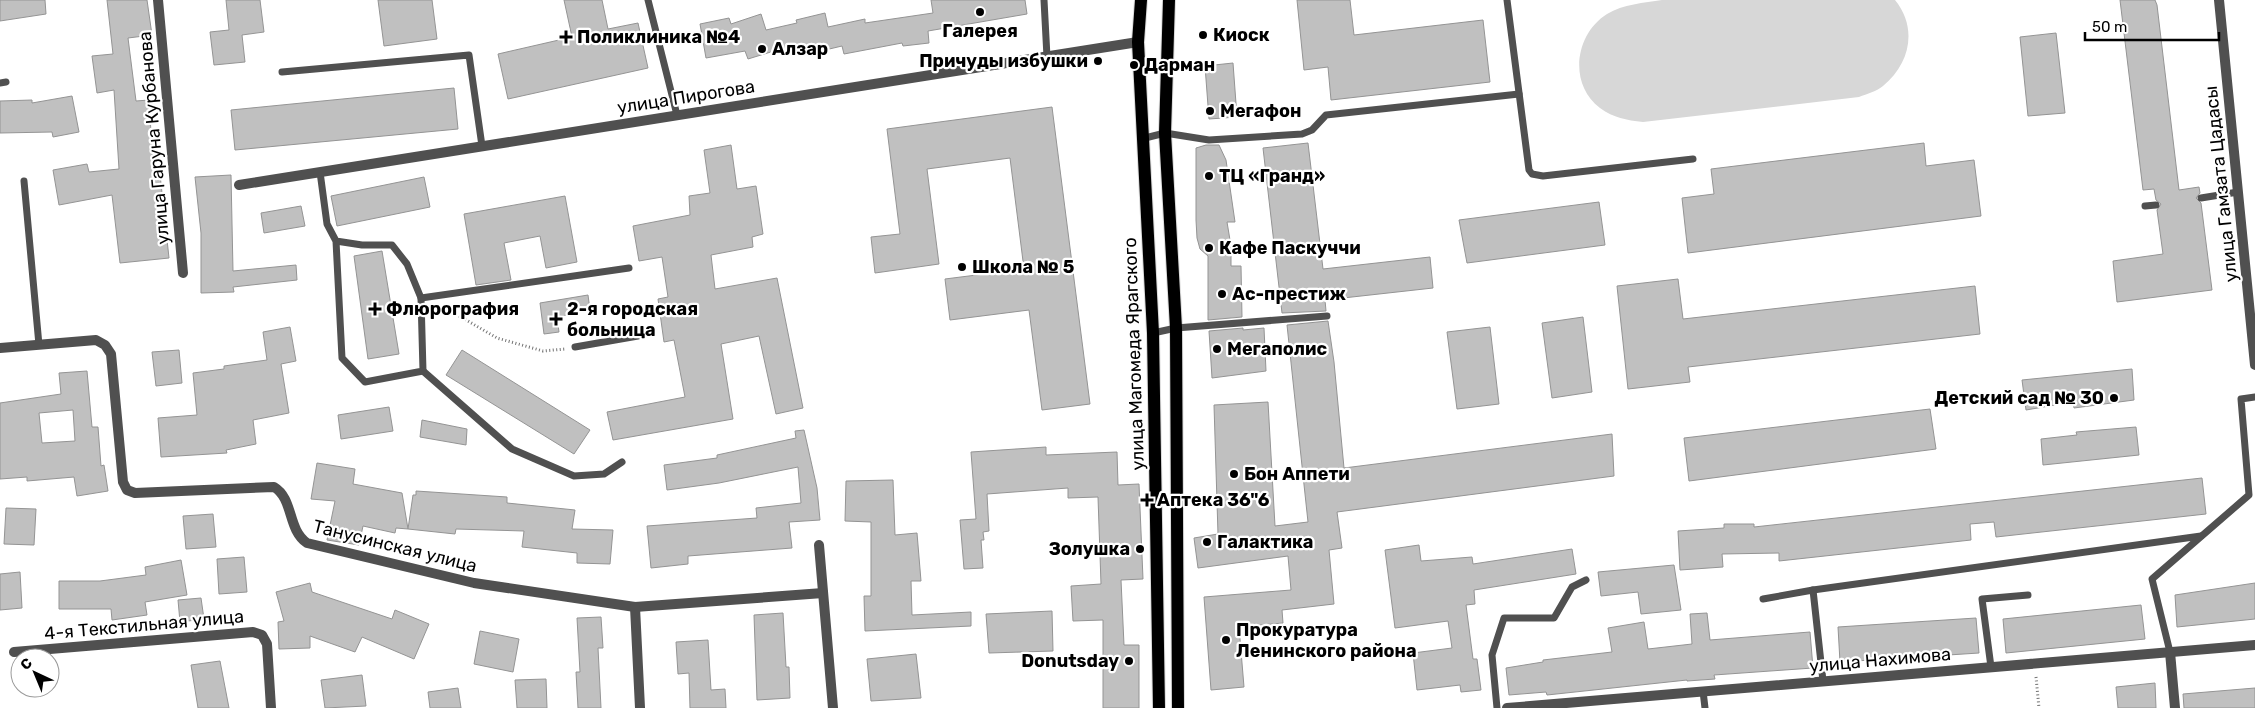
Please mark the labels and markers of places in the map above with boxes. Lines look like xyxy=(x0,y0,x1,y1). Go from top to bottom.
marker: Галерея xyxy=(974,6,986,18)
place label: Галерея xyxy=(942,20,1018,42)
place label: Киоск xyxy=(1213,24,1270,46)
place label: Поликлиника №4 xyxy=(577,26,740,48)
marker: Киоск xyxy=(1197,29,1209,41)
marker: Поликлиника №4 xyxy=(559,30,573,44)
place label: Алзар xyxy=(772,38,828,60)
marker: Алзар xyxy=(756,43,768,55)
place label: Причуды избушки xyxy=(919,50,1088,72)
place label: Дарман xyxy=(1144,54,1215,76)
marker: Причуды избушки xyxy=(1092,55,1104,67)
marker: Дарман xyxy=(1128,59,1140,71)
place label: Мегафон xyxy=(1220,100,1302,122)
marker: Мегафон xyxy=(1204,105,1216,117)
place label: ТЦ «Гранд» xyxy=(1219,165,1325,187)
marker: ТЦ «Гранд» xyxy=(1203,170,1215,182)
place label: Кафе Паскуччи xyxy=(1219,237,1361,259)
marker: Кафе Паскуччи xyxy=(1203,242,1215,254)
place label: Школа № 5 xyxy=(972,256,1074,278)
marker: Школа № 5 xyxy=(956,261,968,273)
place label: Ас-престиж xyxy=(1232,283,1346,305)
marker: Ас-престиж xyxy=(1216,288,1228,300)
place label: Флюрография xyxy=(386,298,519,320)
place label: 2-я городская больница xyxy=(567,298,698,341)
marker: Флюрография xyxy=(368,302,382,316)
marker: 2-я городская больница xyxy=(549,312,563,326)
place label: Мегаполис xyxy=(1227,338,1327,360)
marker: Мегаполис xyxy=(1211,343,1223,355)
place label: Детский сад № 30 xyxy=(1934,387,2104,409)
marker: Детский сад № 30 xyxy=(2108,392,2120,404)
place label: Бон Аппети xyxy=(1244,463,1350,485)
marker: Бон Аппети xyxy=(1228,468,1240,480)
place label: Аптека 36"6 xyxy=(1157,489,1270,511)
marker: Аптека 36"6 xyxy=(1141,494,1153,506)
place label: Галактика xyxy=(1217,531,1313,553)
marker: Галактика xyxy=(1201,536,1213,548)
place label: Золушка xyxy=(1049,538,1130,560)
marker: Золушка xyxy=(1134,543,1146,555)
place label: Прокуратура Ленинского района xyxy=(1236,619,1417,662)
marker: Прокуратура Ленинского района xyxy=(1220,634,1232,646)
place label: Donutsday xyxy=(1021,650,1119,672)
marker: Donutsday xyxy=(1123,655,1135,667)

